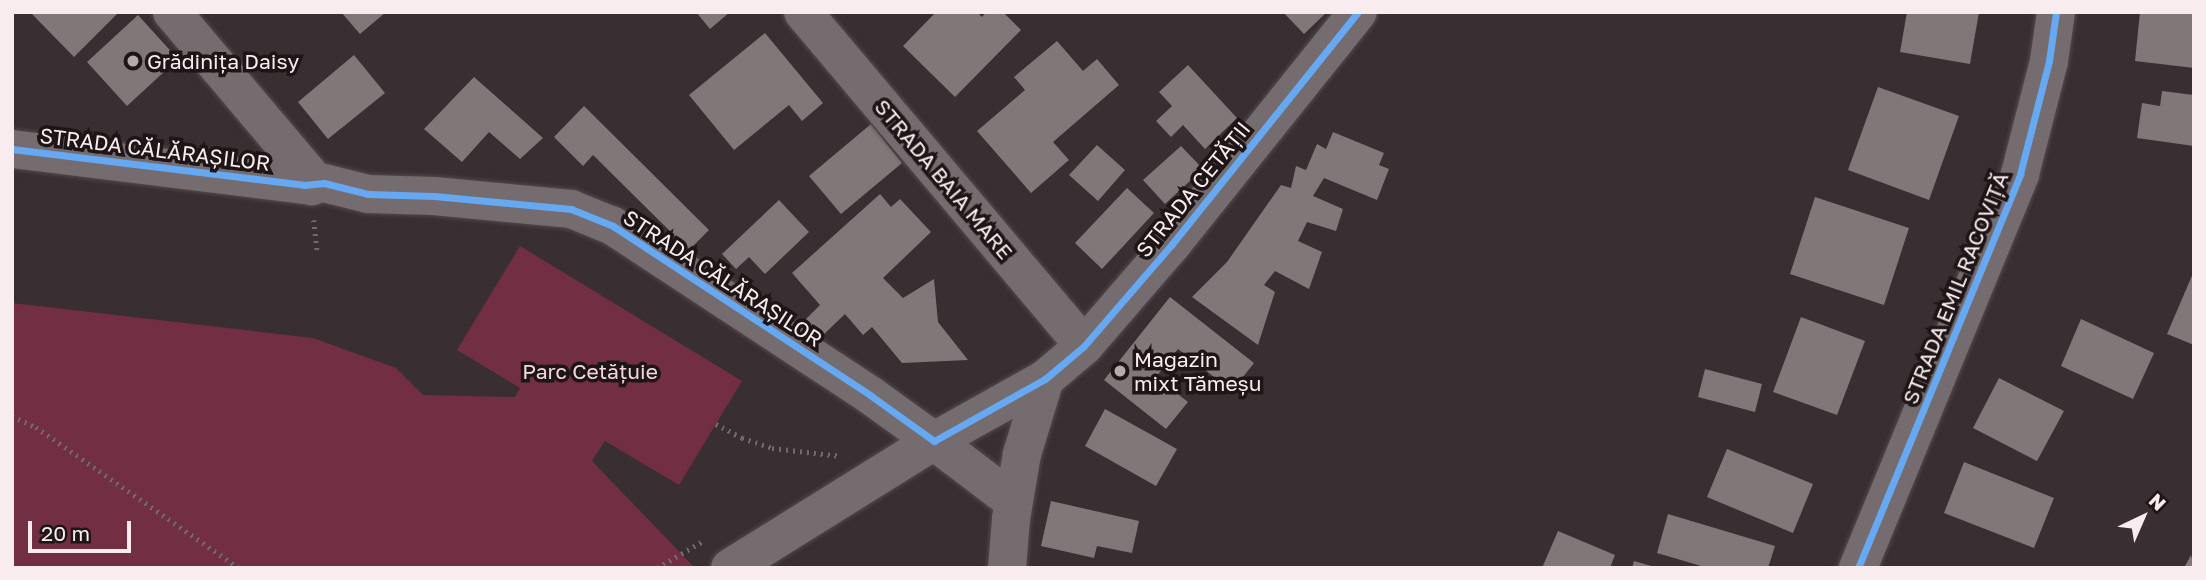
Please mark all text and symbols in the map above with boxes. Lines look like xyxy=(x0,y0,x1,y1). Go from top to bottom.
place label: Grădinița Daisy xyxy=(147,48,299,74)
marker: Grădinița Daisy xyxy=(125,53,141,69)
street label: STRADA BAIA MARE xyxy=(870,94,1018,264)
street label: STRADA CETĂȚII xyxy=(1131,116,1255,262)
street label: STRADA CĂLĂRAȘILOR xyxy=(38,122,272,176)
street label: STRADA EMIL RACOVIȚĂ xyxy=(1897,168,2013,408)
street label: STRADA CĂLĂRAȘILOR xyxy=(619,204,827,352)
place label: Magazin mixt Tămeșu xyxy=(1134,346,1261,396)
park label: Parc Cetățuie xyxy=(522,358,658,384)
marker: Magazin mixt Tămeșu xyxy=(1112,363,1128,379)
north arrow xyxy=(2108,482,2178,552)
text: N xyxy=(2145,488,2171,515)
scale bar xyxy=(32,506,135,550)
text: 20 m xyxy=(41,520,90,546)

